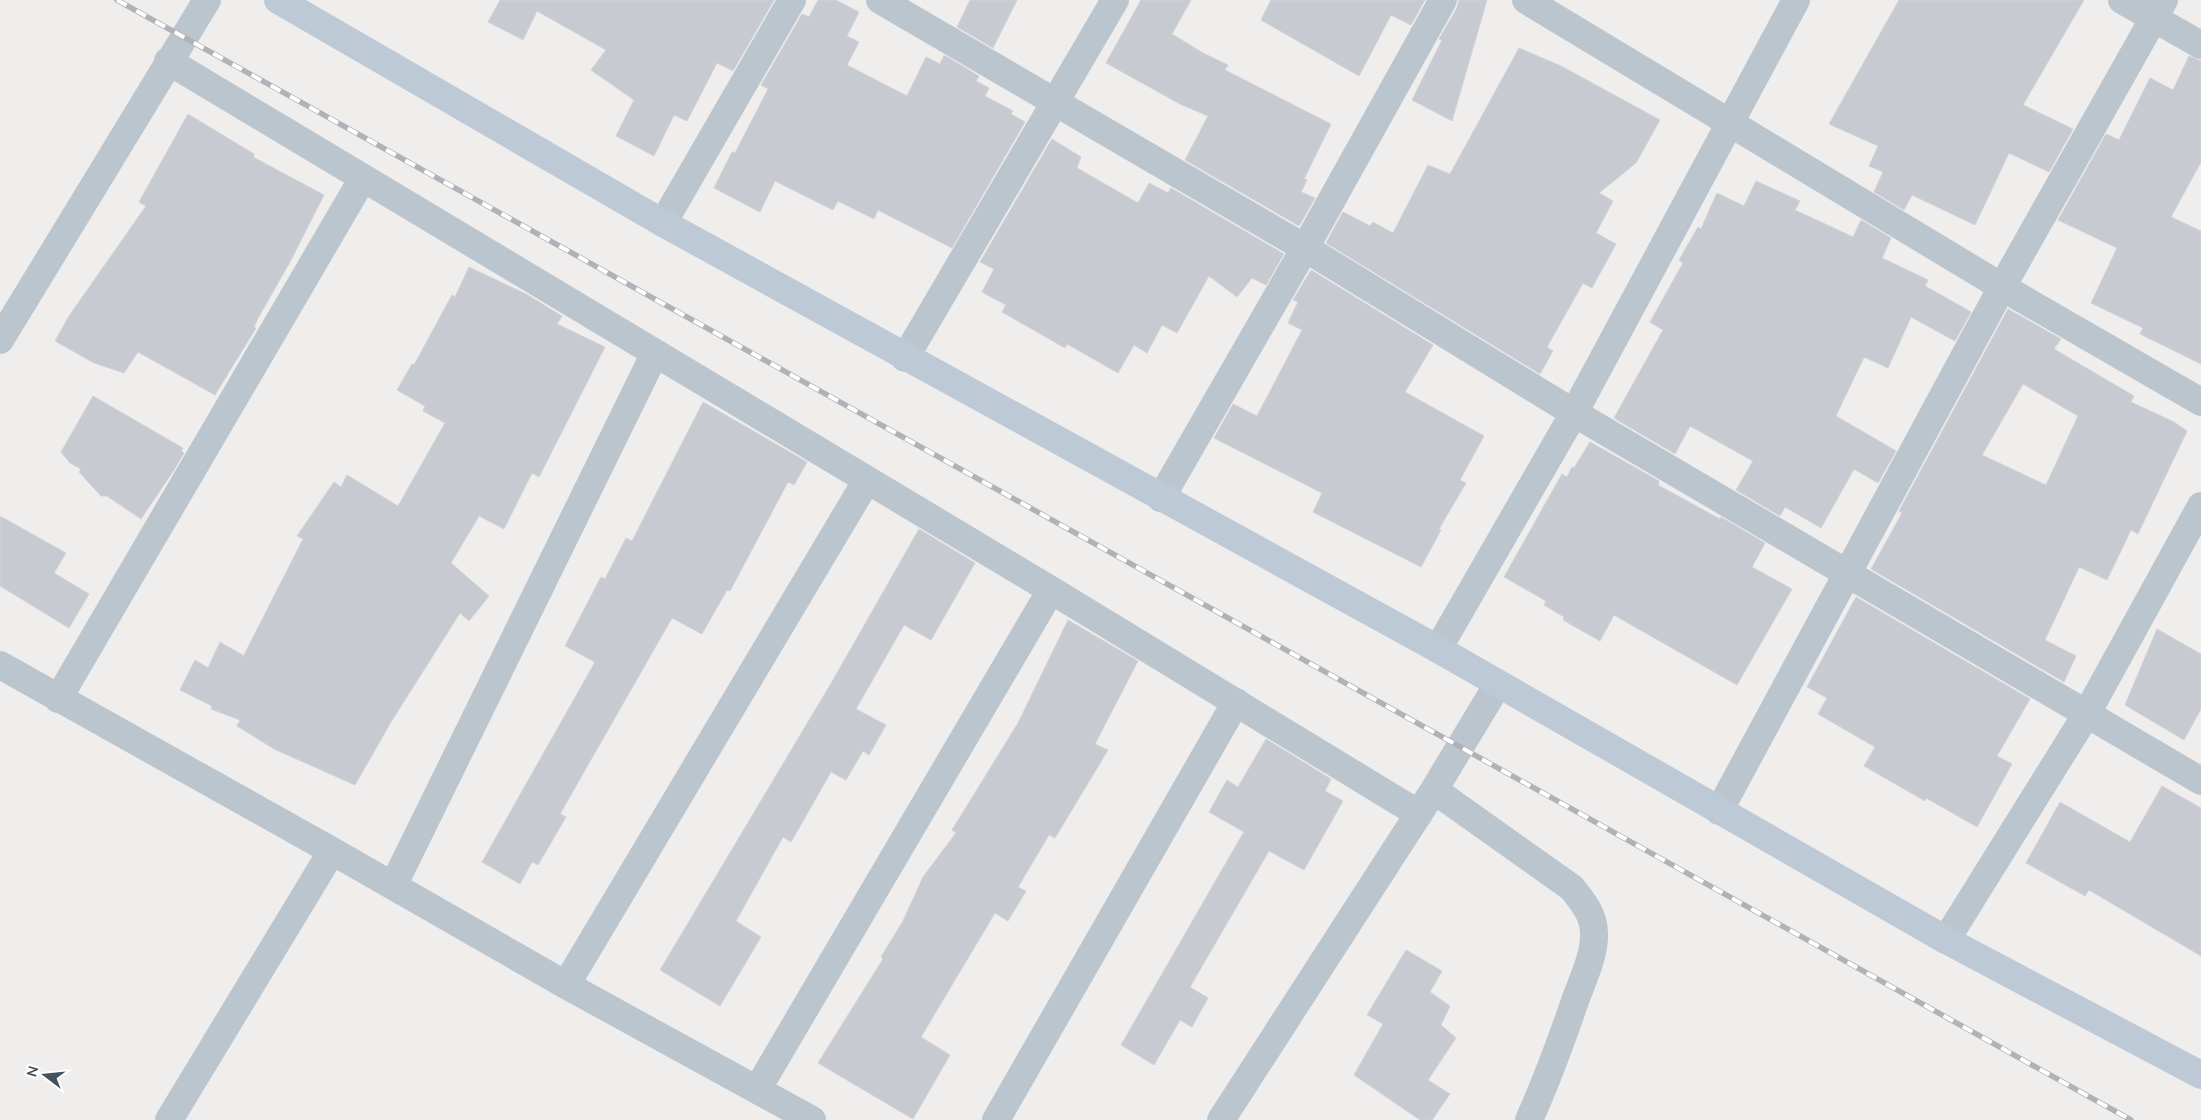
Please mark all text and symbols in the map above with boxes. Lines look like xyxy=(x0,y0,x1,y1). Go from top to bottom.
north arrow xyxy=(20,1050,70,1100)
text: N xyxy=(22,1064,44,1079)

